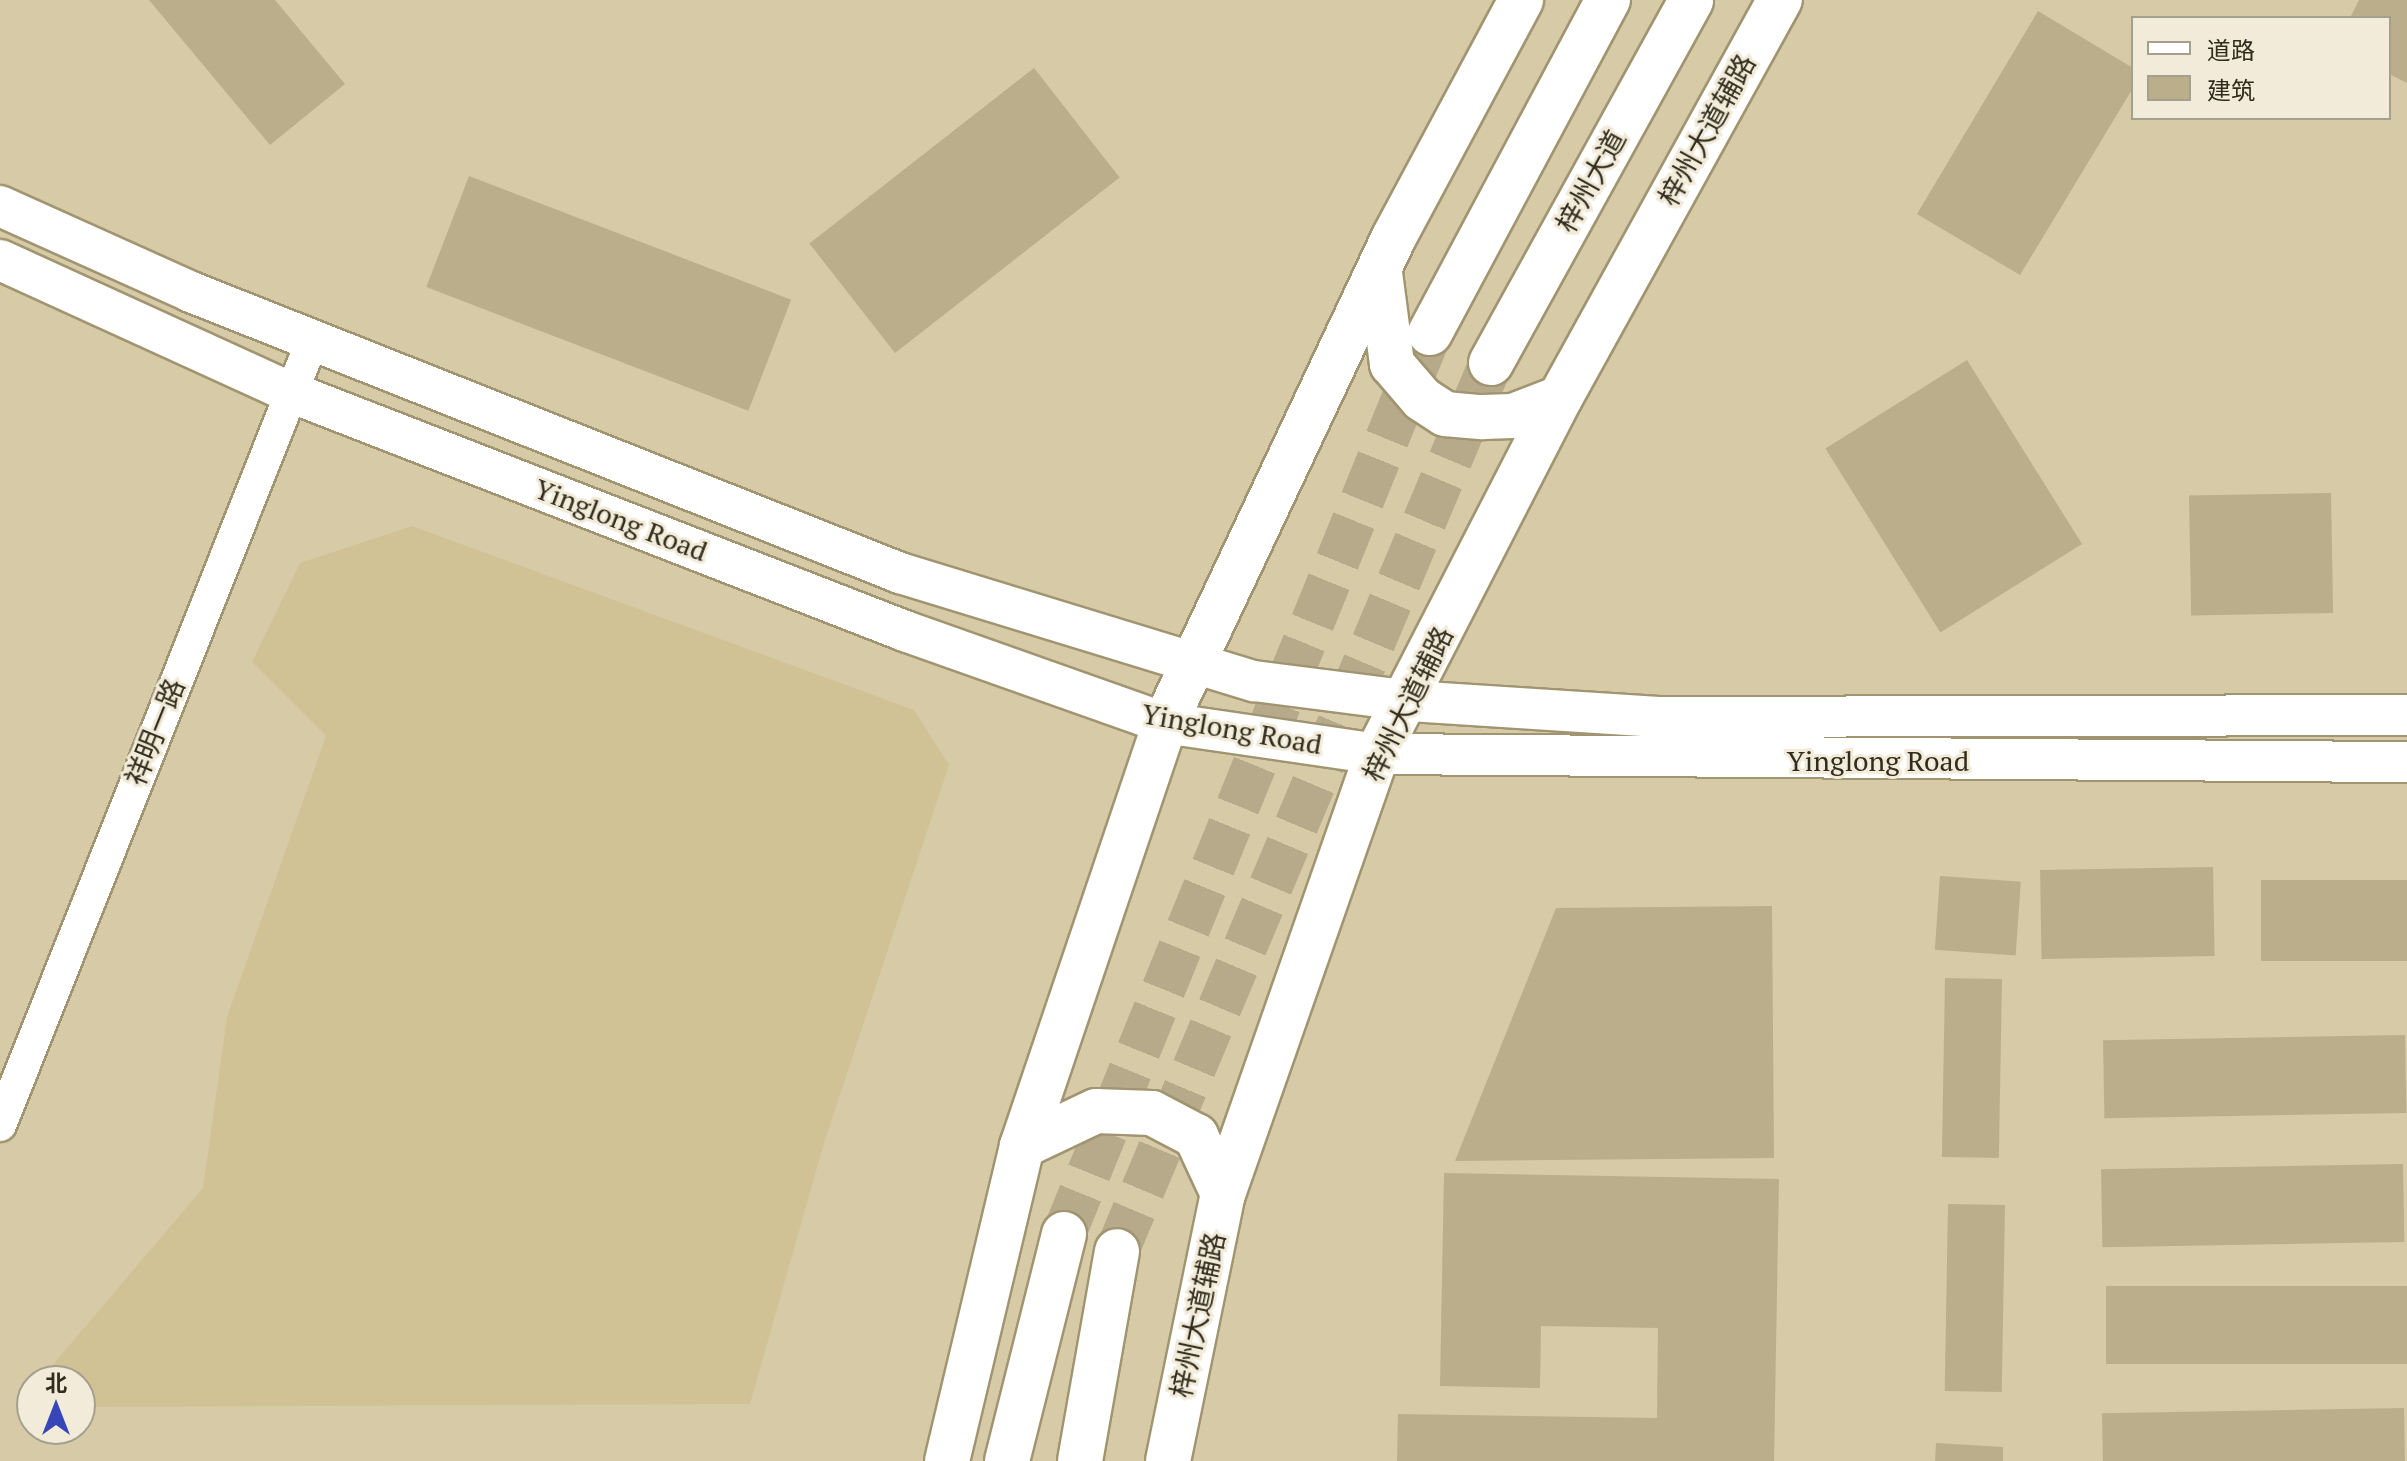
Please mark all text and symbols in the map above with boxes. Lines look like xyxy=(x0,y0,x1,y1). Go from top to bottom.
legend xyxy=(2131,16,2391,120)
text: 道路 xyxy=(2207,34,2255,66)
street label: 梓州大道辅路 xyxy=(1652,48,1762,212)
text: 建筑 xyxy=(2207,74,2255,106)
street label: 梓州大道 xyxy=(1549,124,1633,238)
street label: Yinglong Road xyxy=(530,472,712,568)
street label: 梓州大道辅路 xyxy=(1356,621,1460,787)
street label: 祥明一路 xyxy=(118,674,192,790)
street label: Yinglong Road xyxy=(1139,697,1325,761)
street label: Yinglong Road xyxy=(1787,744,1969,778)
street label: 梓州大道辅路 xyxy=(1164,1229,1232,1401)
north arrow xyxy=(16,1365,96,1445)
text: 北 xyxy=(45,1368,67,1397)

